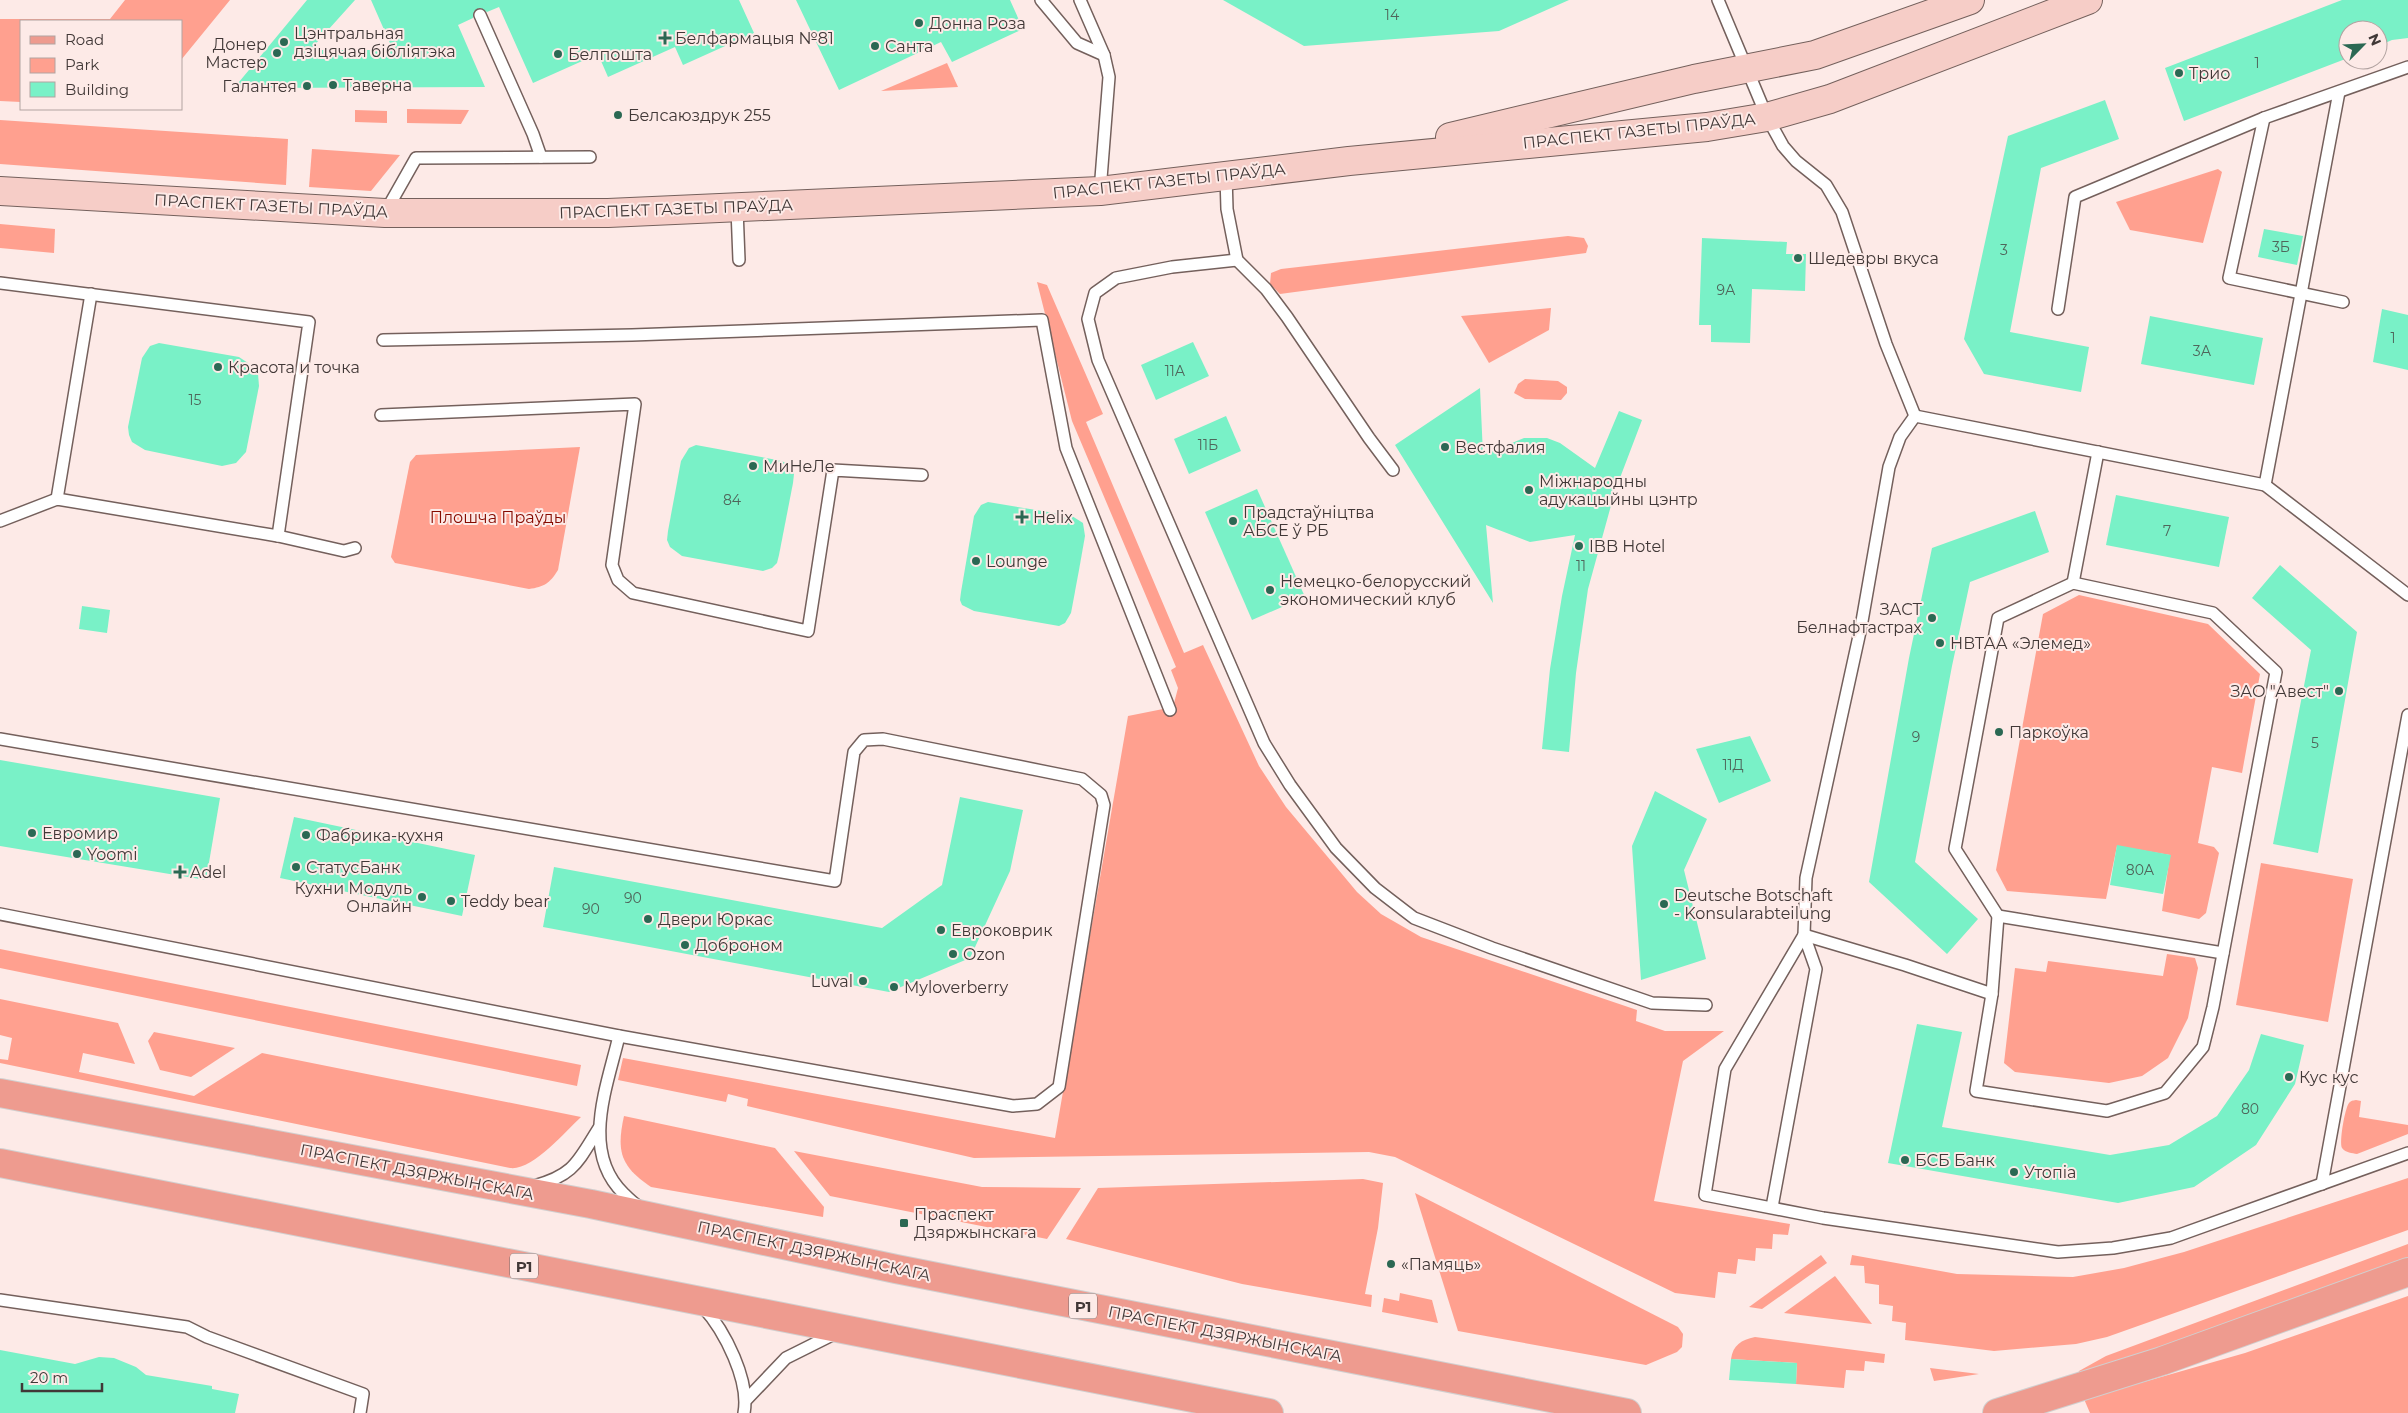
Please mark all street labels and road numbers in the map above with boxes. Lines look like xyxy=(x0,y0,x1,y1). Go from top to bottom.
street label: ПРАСПЕКТ ГАЗЕТЫ ПРАЎДА xyxy=(1522,109,1757,153)
street label: ПРАСПЕКТ ГАЗЕТЫ ПРАЎДА xyxy=(1052,159,1287,203)
street label: ПРАСПЕКТ ГАЗЕТЫ ПРАЎДА xyxy=(154,190,388,222)
street label: ПРАСПЕКТ ГАЗЕТЫ ПРАЎДА xyxy=(559,195,793,223)
street label: ПРАСПЕКТ ДЗЯРЖЫНСКАГА xyxy=(298,1140,536,1204)
street label: ПРАСПЕКТ ДЗЯРЖЫНСКАГА xyxy=(696,1217,932,1285)
road number: Р1 xyxy=(510,1254,538,1278)
road number: Р1 xyxy=(1069,1294,1097,1318)
street label: ПРАСПЕКТ ДЗЯРЖЫНСКАГА xyxy=(1106,1302,1344,1366)

